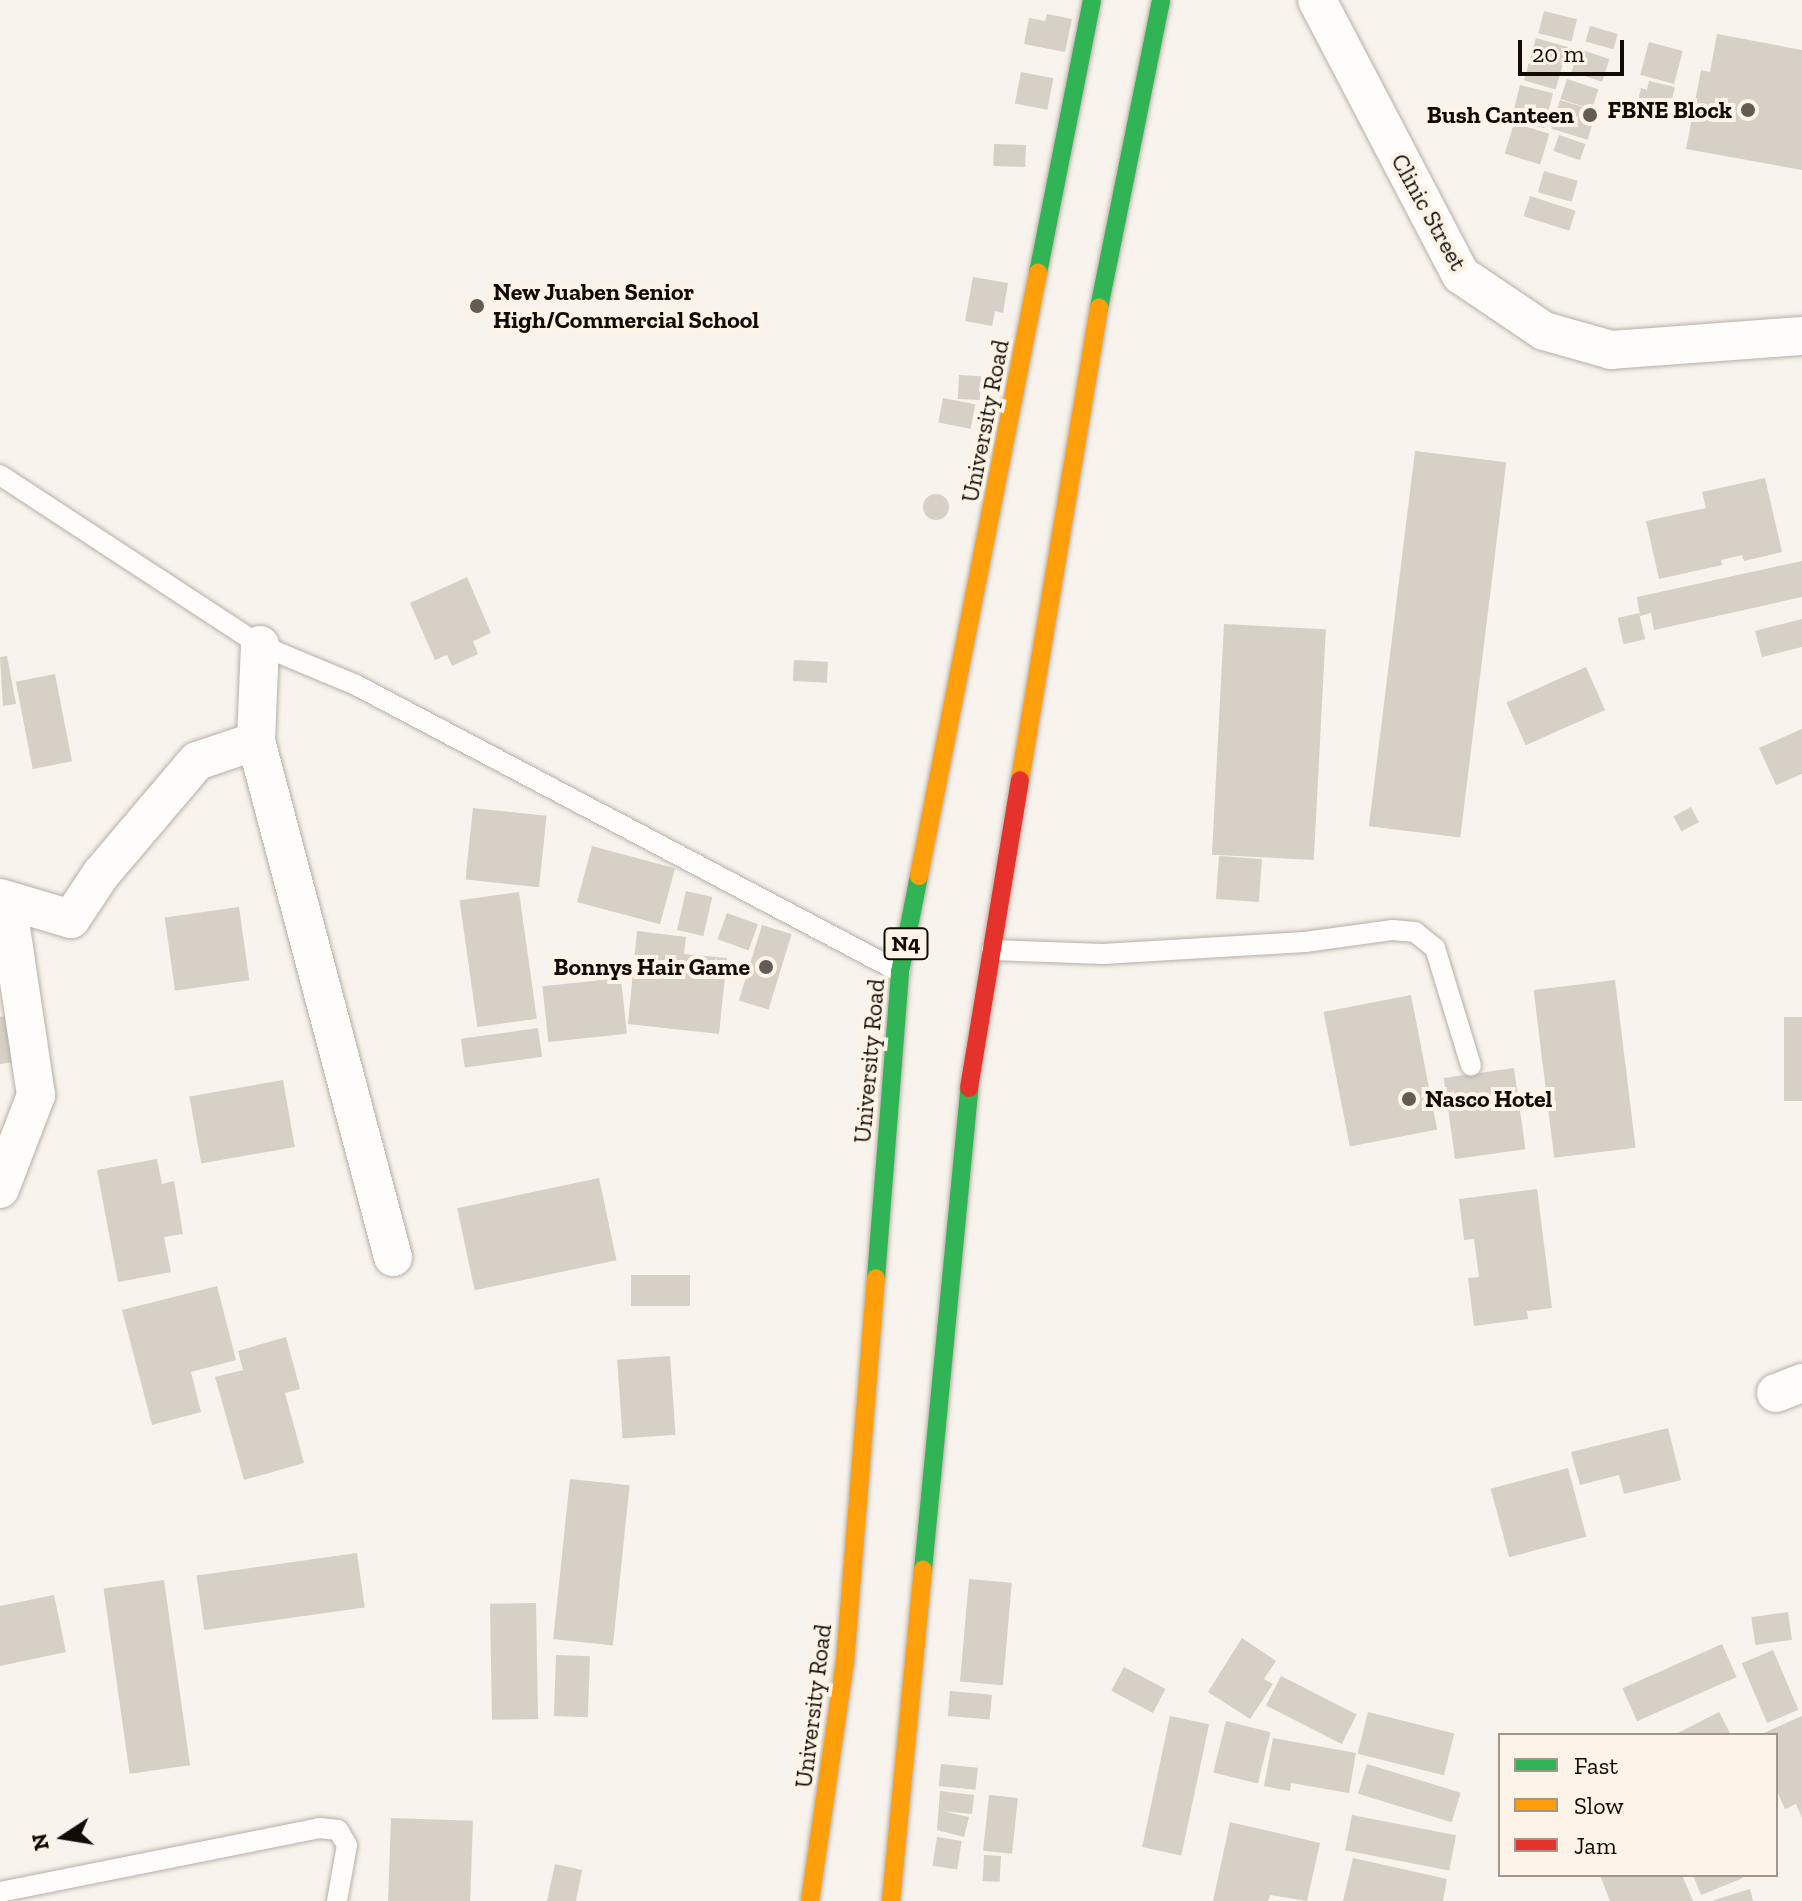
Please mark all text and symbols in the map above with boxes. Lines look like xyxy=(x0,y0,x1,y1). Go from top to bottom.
scale bar xyxy=(1522,24,1628,74)
text: 20 m xyxy=(1532,39,1584,68)
place label: FBNE Block xyxy=(1608,96,1732,124)
place label: Bush Canteen xyxy=(1427,101,1574,129)
marker: FBNE Block xyxy=(1739,101,1757,119)
marker: Bush Canteen xyxy=(1581,106,1599,124)
street label: Clinic Street xyxy=(1385,149,1473,275)
place label: New Juaben Senior High/Commercial School xyxy=(493,278,759,334)
marker: New Juaben Senior High/Commercial School xyxy=(468,297,486,315)
street label: University Road xyxy=(955,337,1015,505)
road number: N4 xyxy=(882,926,930,962)
place label: Bonnys Hair Game xyxy=(553,953,750,981)
marker: Bonnys Hair Game xyxy=(757,958,775,976)
street label: University Road xyxy=(847,977,891,1145)
place label: Nasco Hotel xyxy=(1425,1085,1552,1113)
marker: Nasco Hotel xyxy=(1400,1090,1418,1108)
street label: University Road xyxy=(789,1622,837,1790)
legend xyxy=(1498,1733,1778,1877)
text: Fast xyxy=(1574,1751,1618,1780)
text: Slow xyxy=(1574,1791,1624,1820)
north arrow xyxy=(24,1797,104,1877)
text: N xyxy=(25,1831,55,1853)
text: Jam xyxy=(1574,1831,1617,1860)

